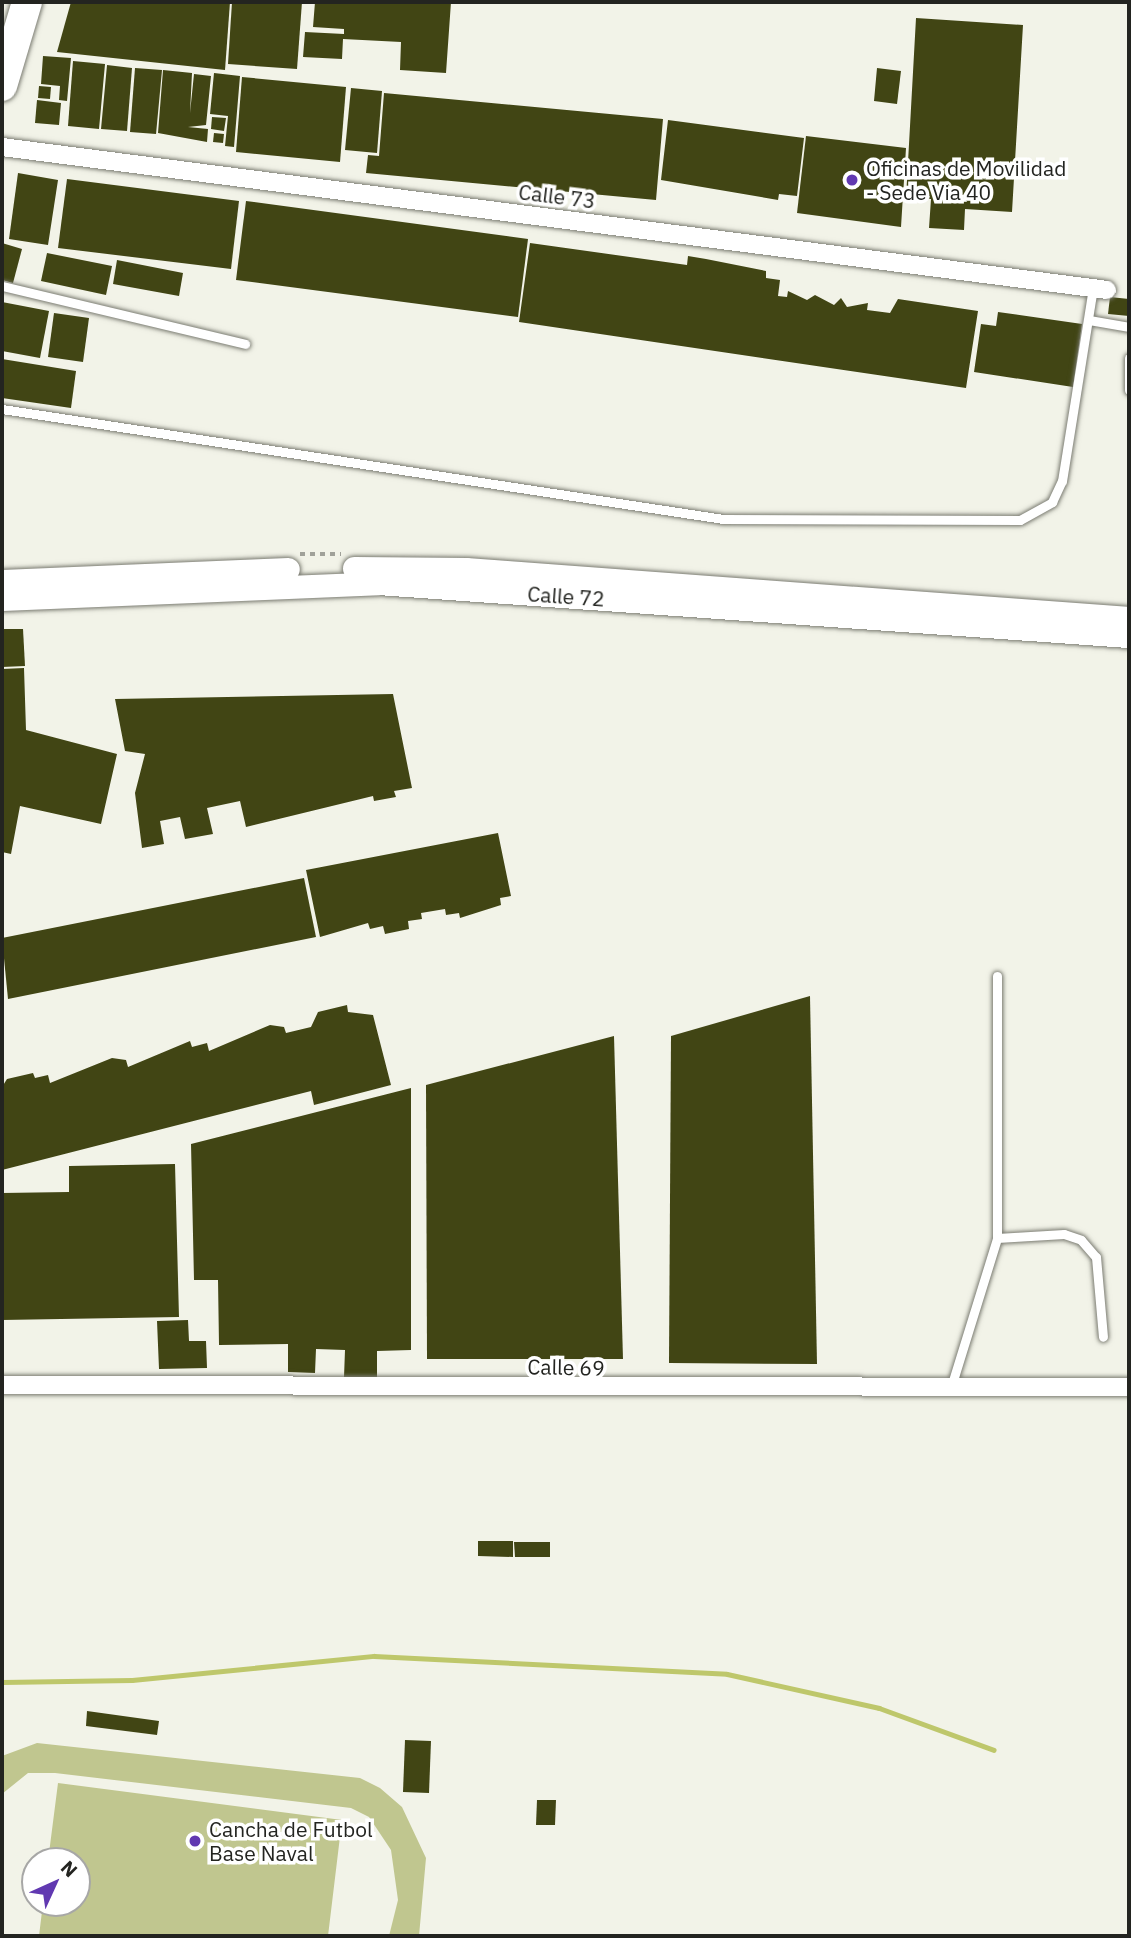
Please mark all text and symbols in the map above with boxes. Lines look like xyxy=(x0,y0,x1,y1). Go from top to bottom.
place label: Oficinas de Movilidad - Sede Via 40 xyxy=(866,155,1066,205)
marker: Oficinas de Movilidad - Sede Via 40 xyxy=(844,172,860,188)
street label: Calle 73 xyxy=(517,179,597,213)
street label: Calle 72 xyxy=(527,581,605,611)
street label: Calle 69 xyxy=(527,1354,605,1380)
place label: Cancha de Futbol Base Naval xyxy=(209,1816,373,1866)
marker: Cancha de Futbol Base Naval xyxy=(187,1833,203,1849)
north arrow xyxy=(21,1847,91,1917)
text: N xyxy=(56,1855,83,1882)

